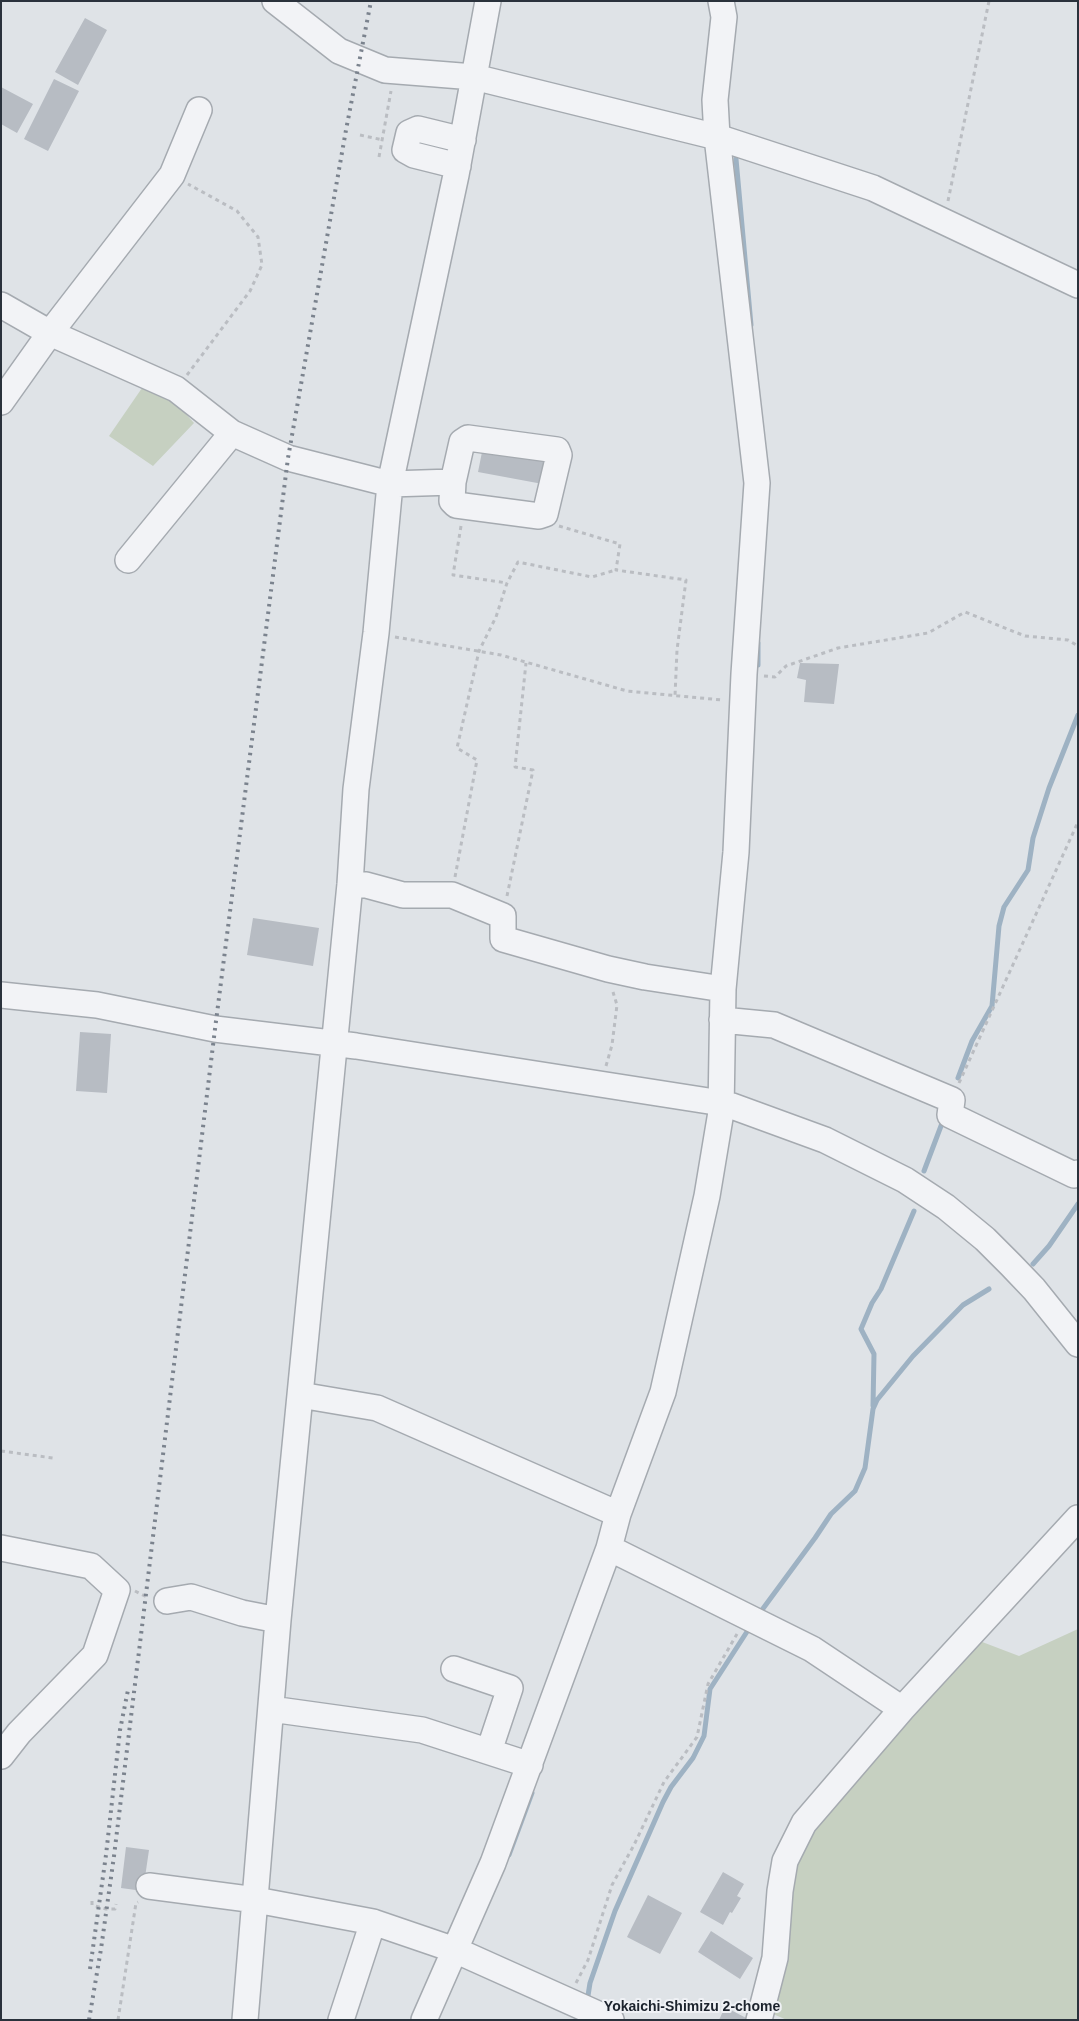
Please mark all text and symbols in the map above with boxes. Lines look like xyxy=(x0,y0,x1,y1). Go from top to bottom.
district label: Yokaichi-Shimizu 2-chome xyxy=(604,1999,780,2015)

